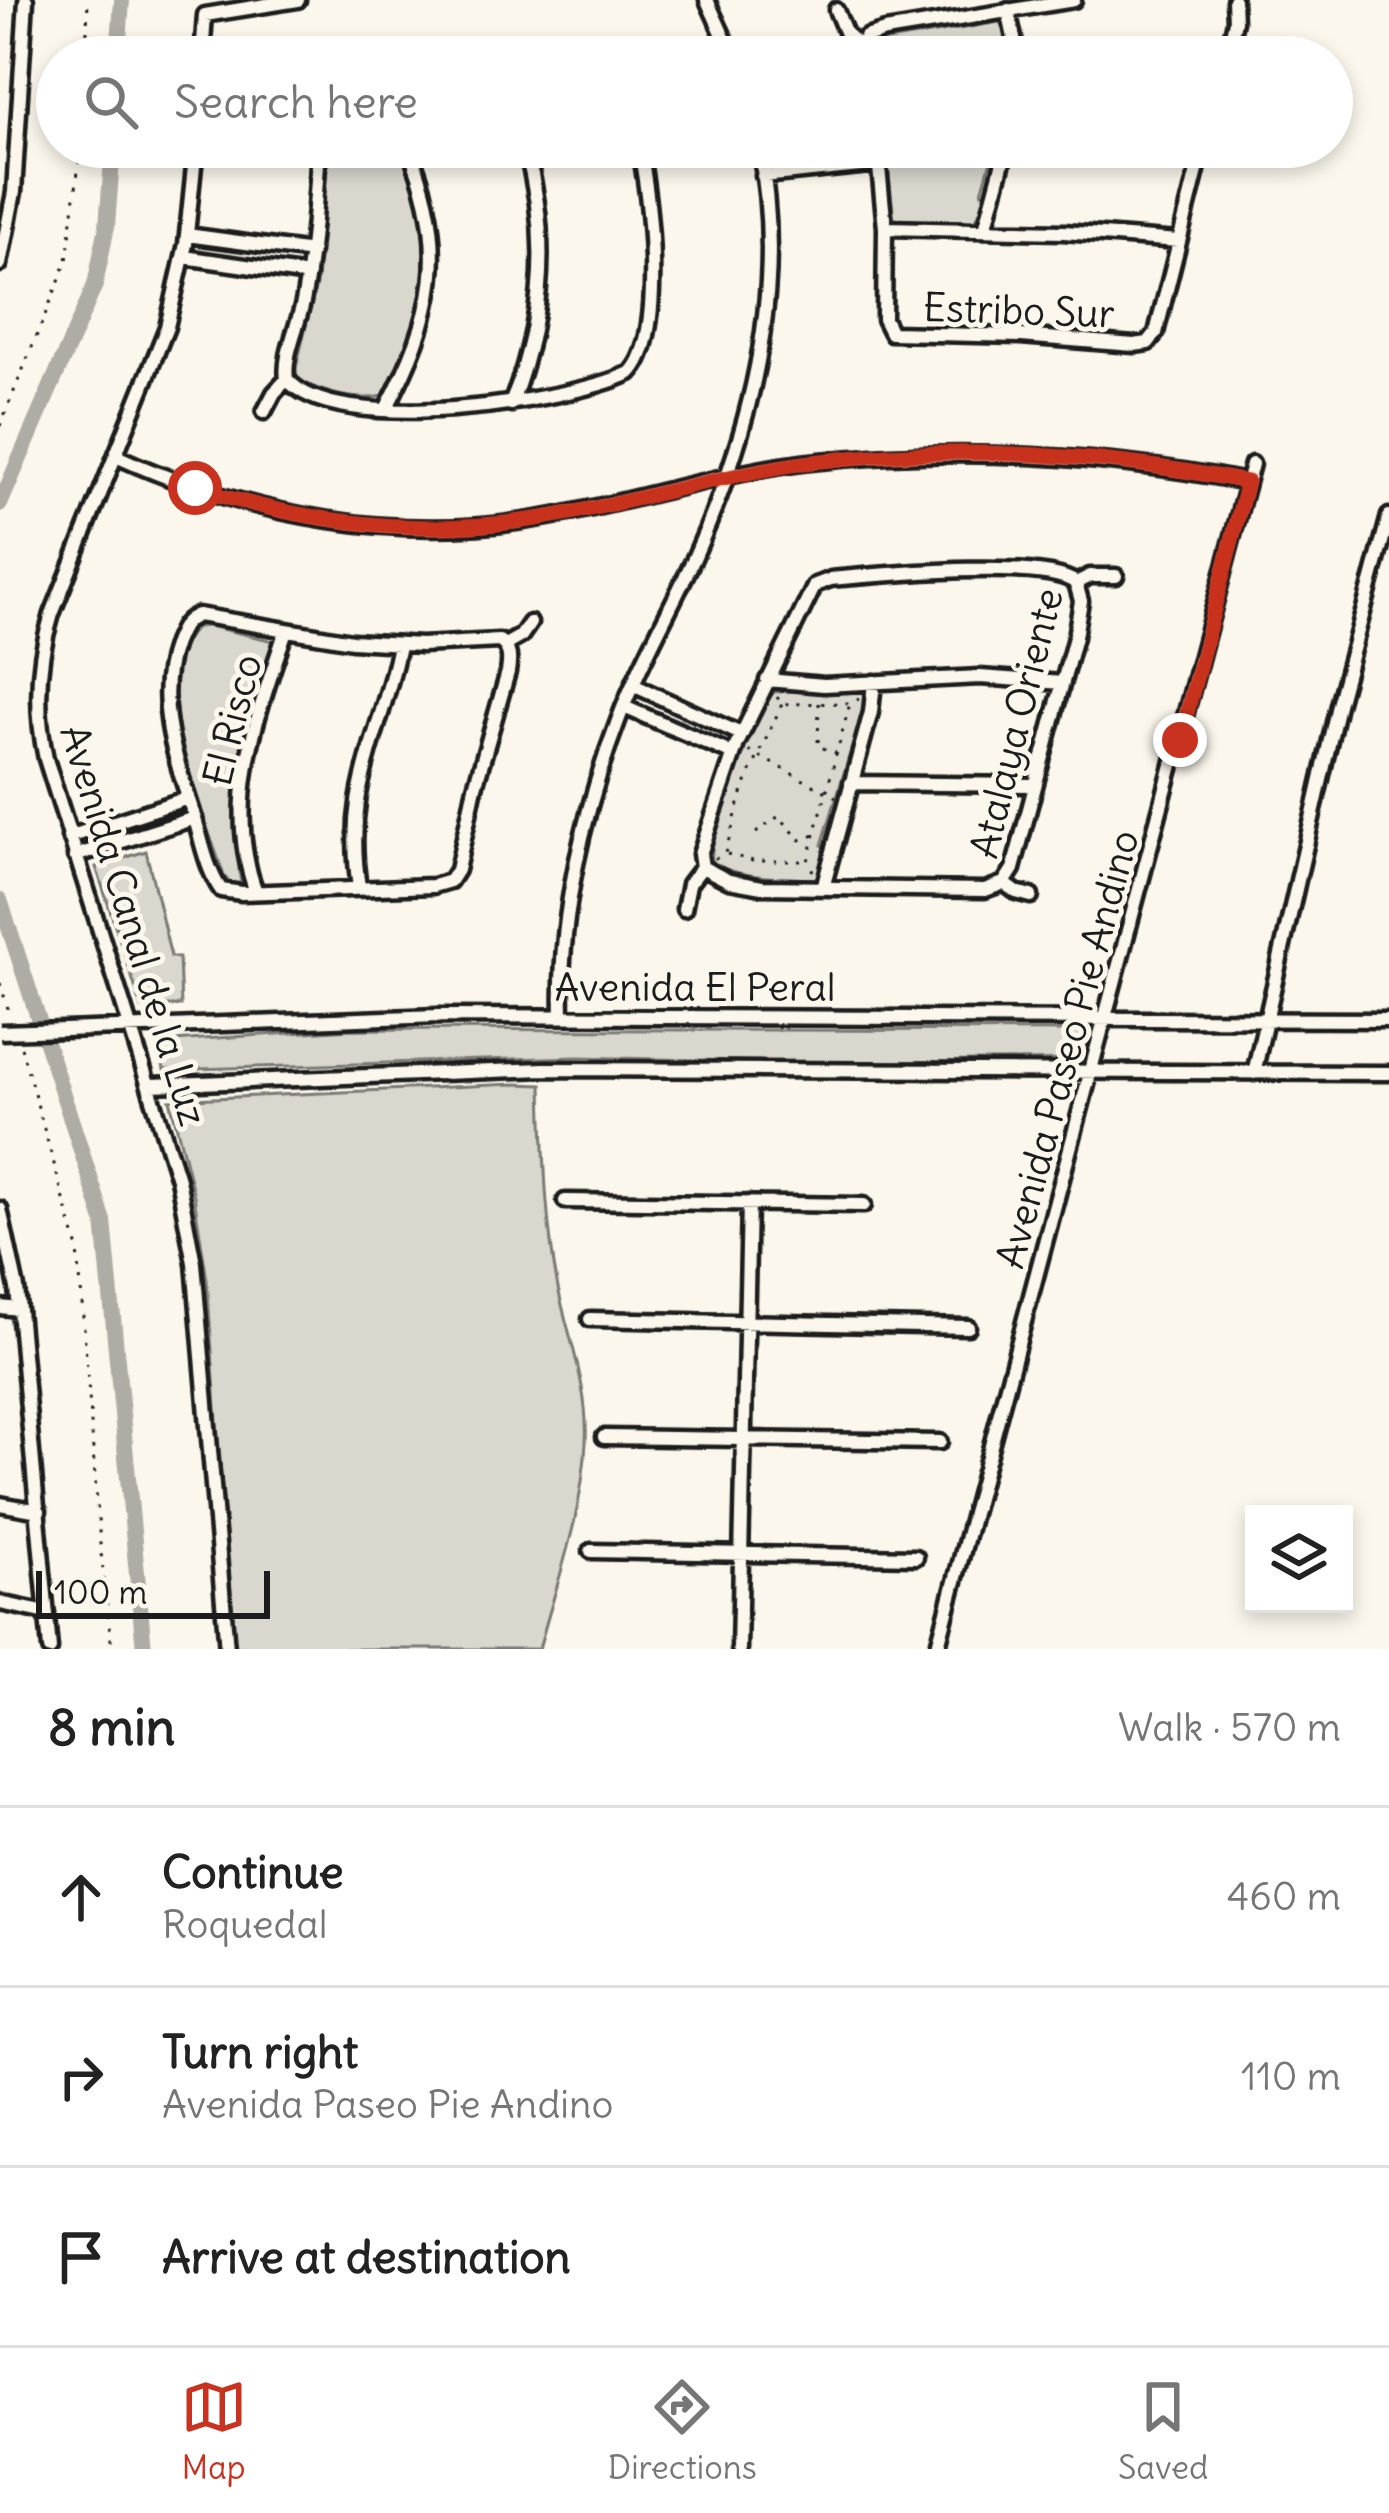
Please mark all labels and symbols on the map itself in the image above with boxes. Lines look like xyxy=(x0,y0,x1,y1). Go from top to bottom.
street label: Estribo Sur xyxy=(922,283,1116,338)
route start xyxy=(168,461,222,515)
street label: Atalaya Oriente xyxy=(959,583,1074,863)
street label: El Risco xyxy=(193,649,272,791)
route end xyxy=(1153,713,1207,767)
street label: Avenida Canal de la Luz xyxy=(49,719,218,1131)
street label: Avenida Paseo Pie Andino xyxy=(985,825,1150,1274)
street label: Avenida El Peral xyxy=(555,963,835,1012)
scale bar xyxy=(36,1565,270,1618)

